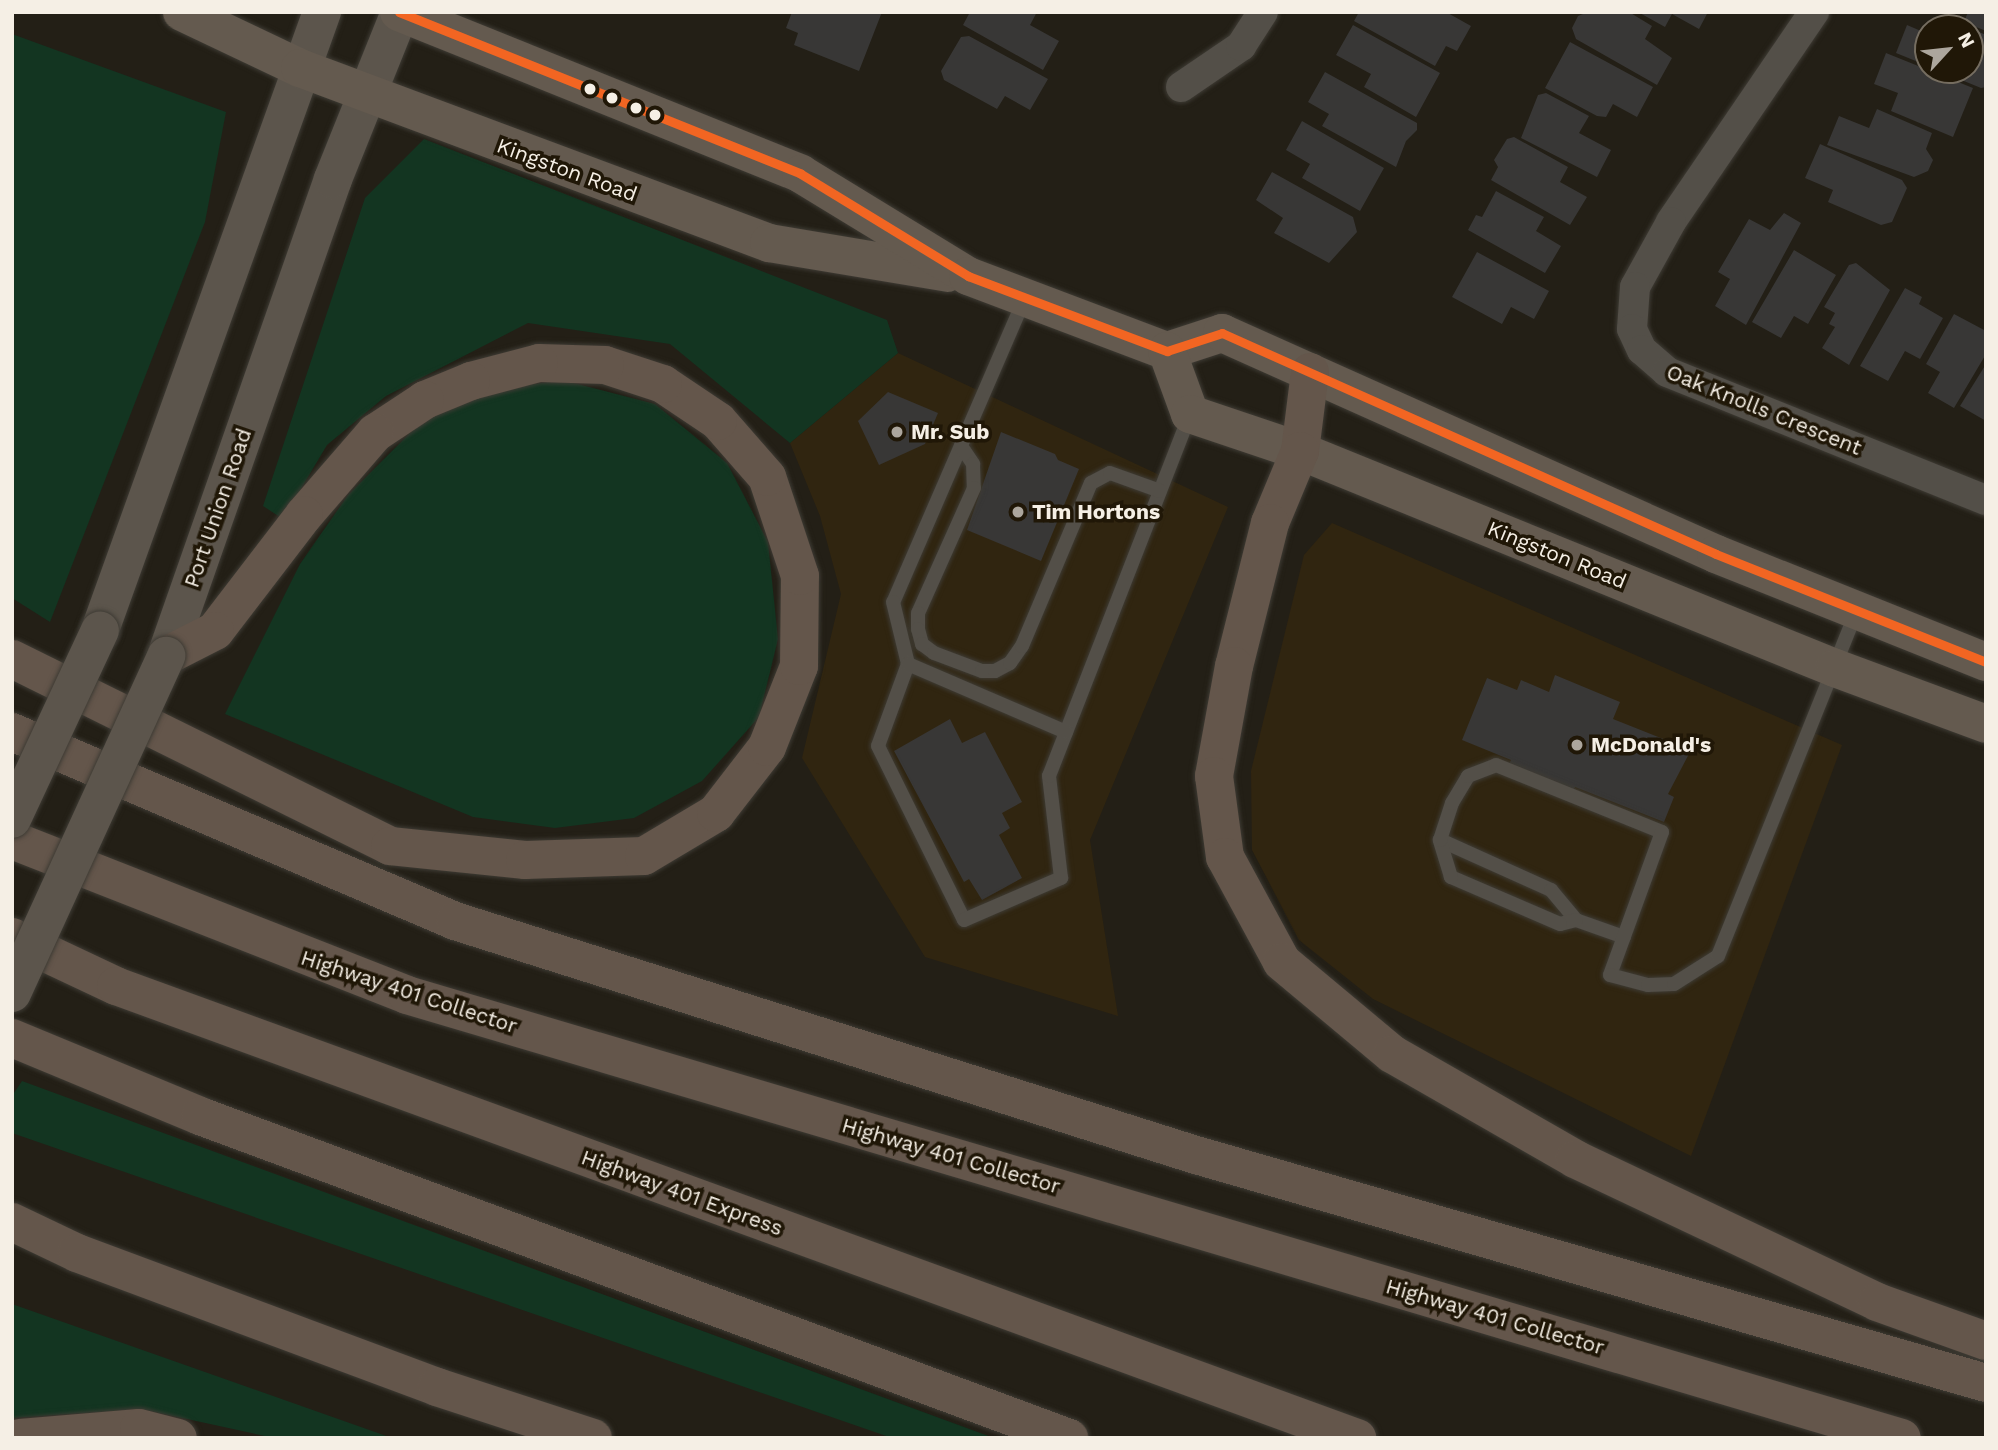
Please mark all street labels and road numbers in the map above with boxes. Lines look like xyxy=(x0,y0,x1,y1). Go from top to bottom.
street label: Kingston Road xyxy=(493,133,641,207)
street label: Oak Knolls Crescent xyxy=(1663,359,1865,461)
street label: Port Union Road xyxy=(179,425,257,591)
street label: Kingston Road xyxy=(1484,516,1630,594)
street label: Highway 401 Collector xyxy=(297,945,521,1039)
street label: Highway 401 Collector xyxy=(839,1113,1063,1199)
street label: Highway 401 Express xyxy=(578,1145,786,1241)
street label: Highway 401 Collector xyxy=(1383,1274,1607,1360)

